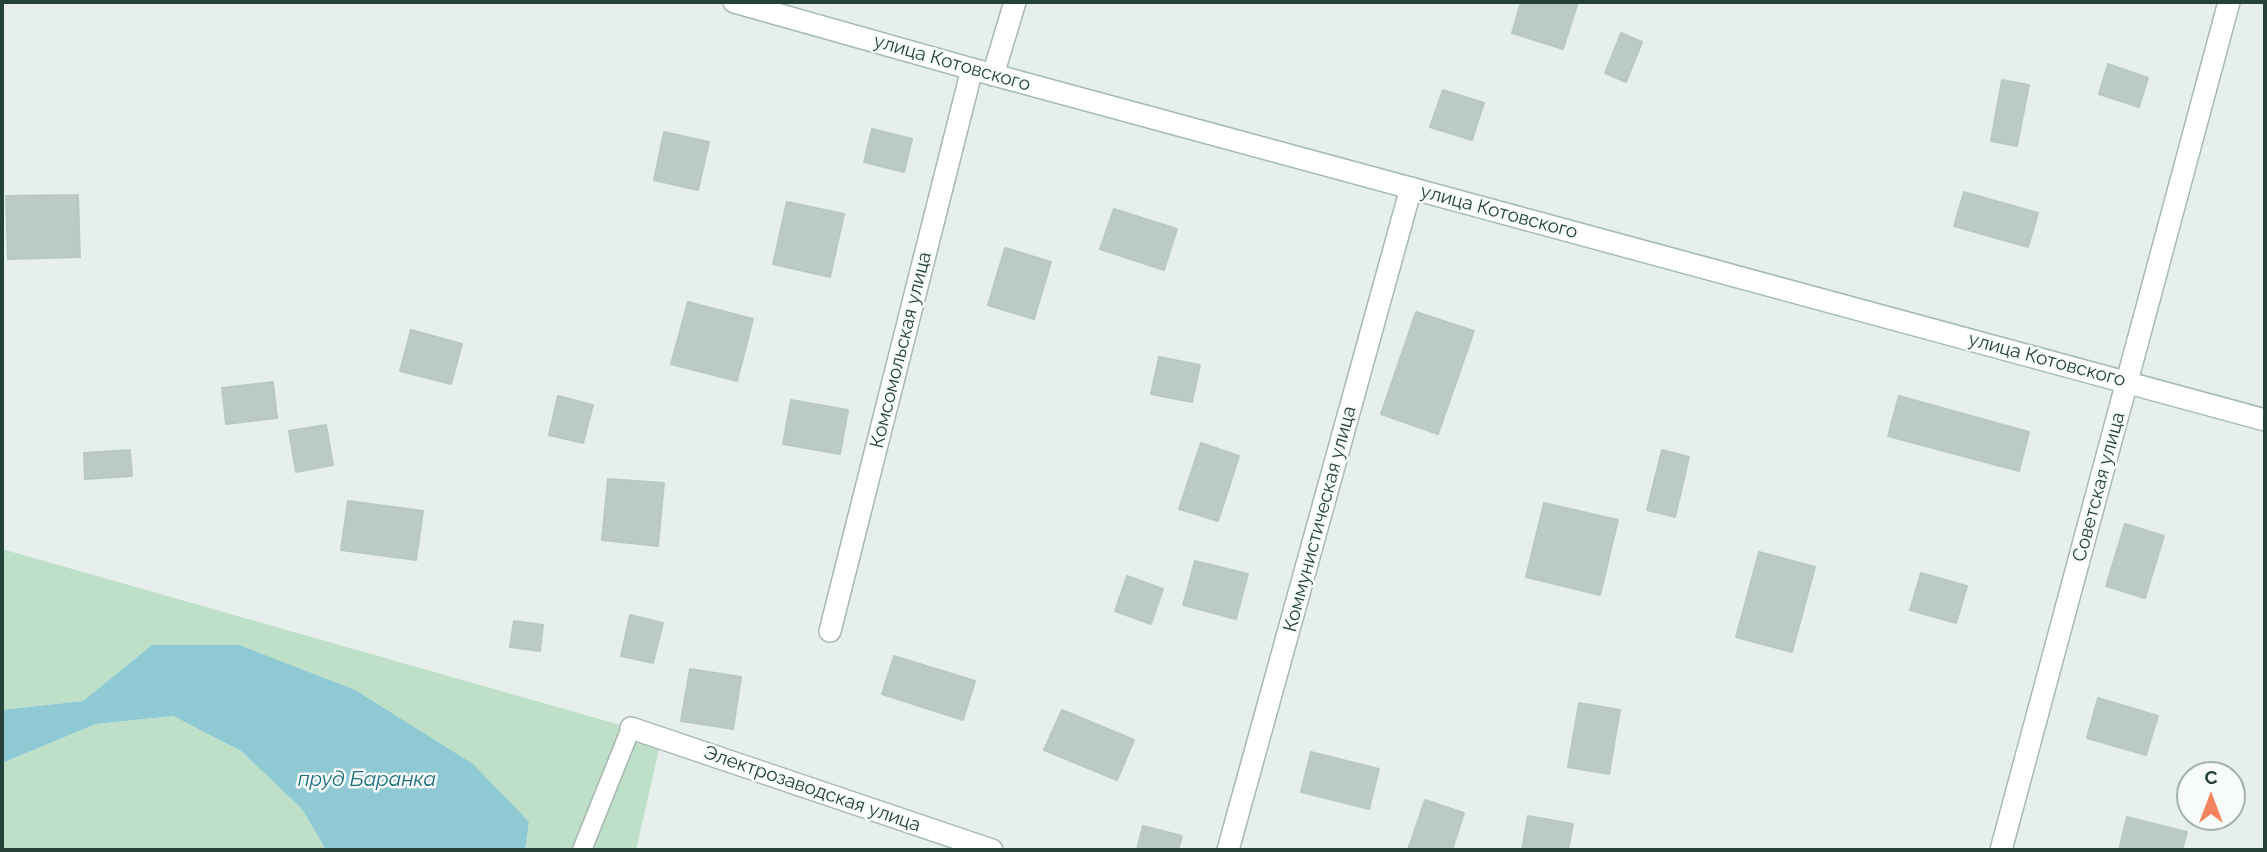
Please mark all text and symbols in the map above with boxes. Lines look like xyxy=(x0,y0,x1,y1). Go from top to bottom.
street label: улица Котовского xyxy=(871,30,1033,96)
street label: улица Котовского xyxy=(1418,180,1580,244)
street label: Комсомольская улица xyxy=(866,249,936,451)
street label: улица Котовского xyxy=(1966,328,2128,392)
street label: Коммунистическая улица xyxy=(1279,404,1361,634)
street label: Советская улица xyxy=(2068,410,2130,564)
street label: Электрозаводская улица xyxy=(700,741,924,837)
north arrow xyxy=(2176,761,2246,831)
text: С xyxy=(2204,766,2218,788)
water label: пруд Баранка xyxy=(298,767,436,793)

